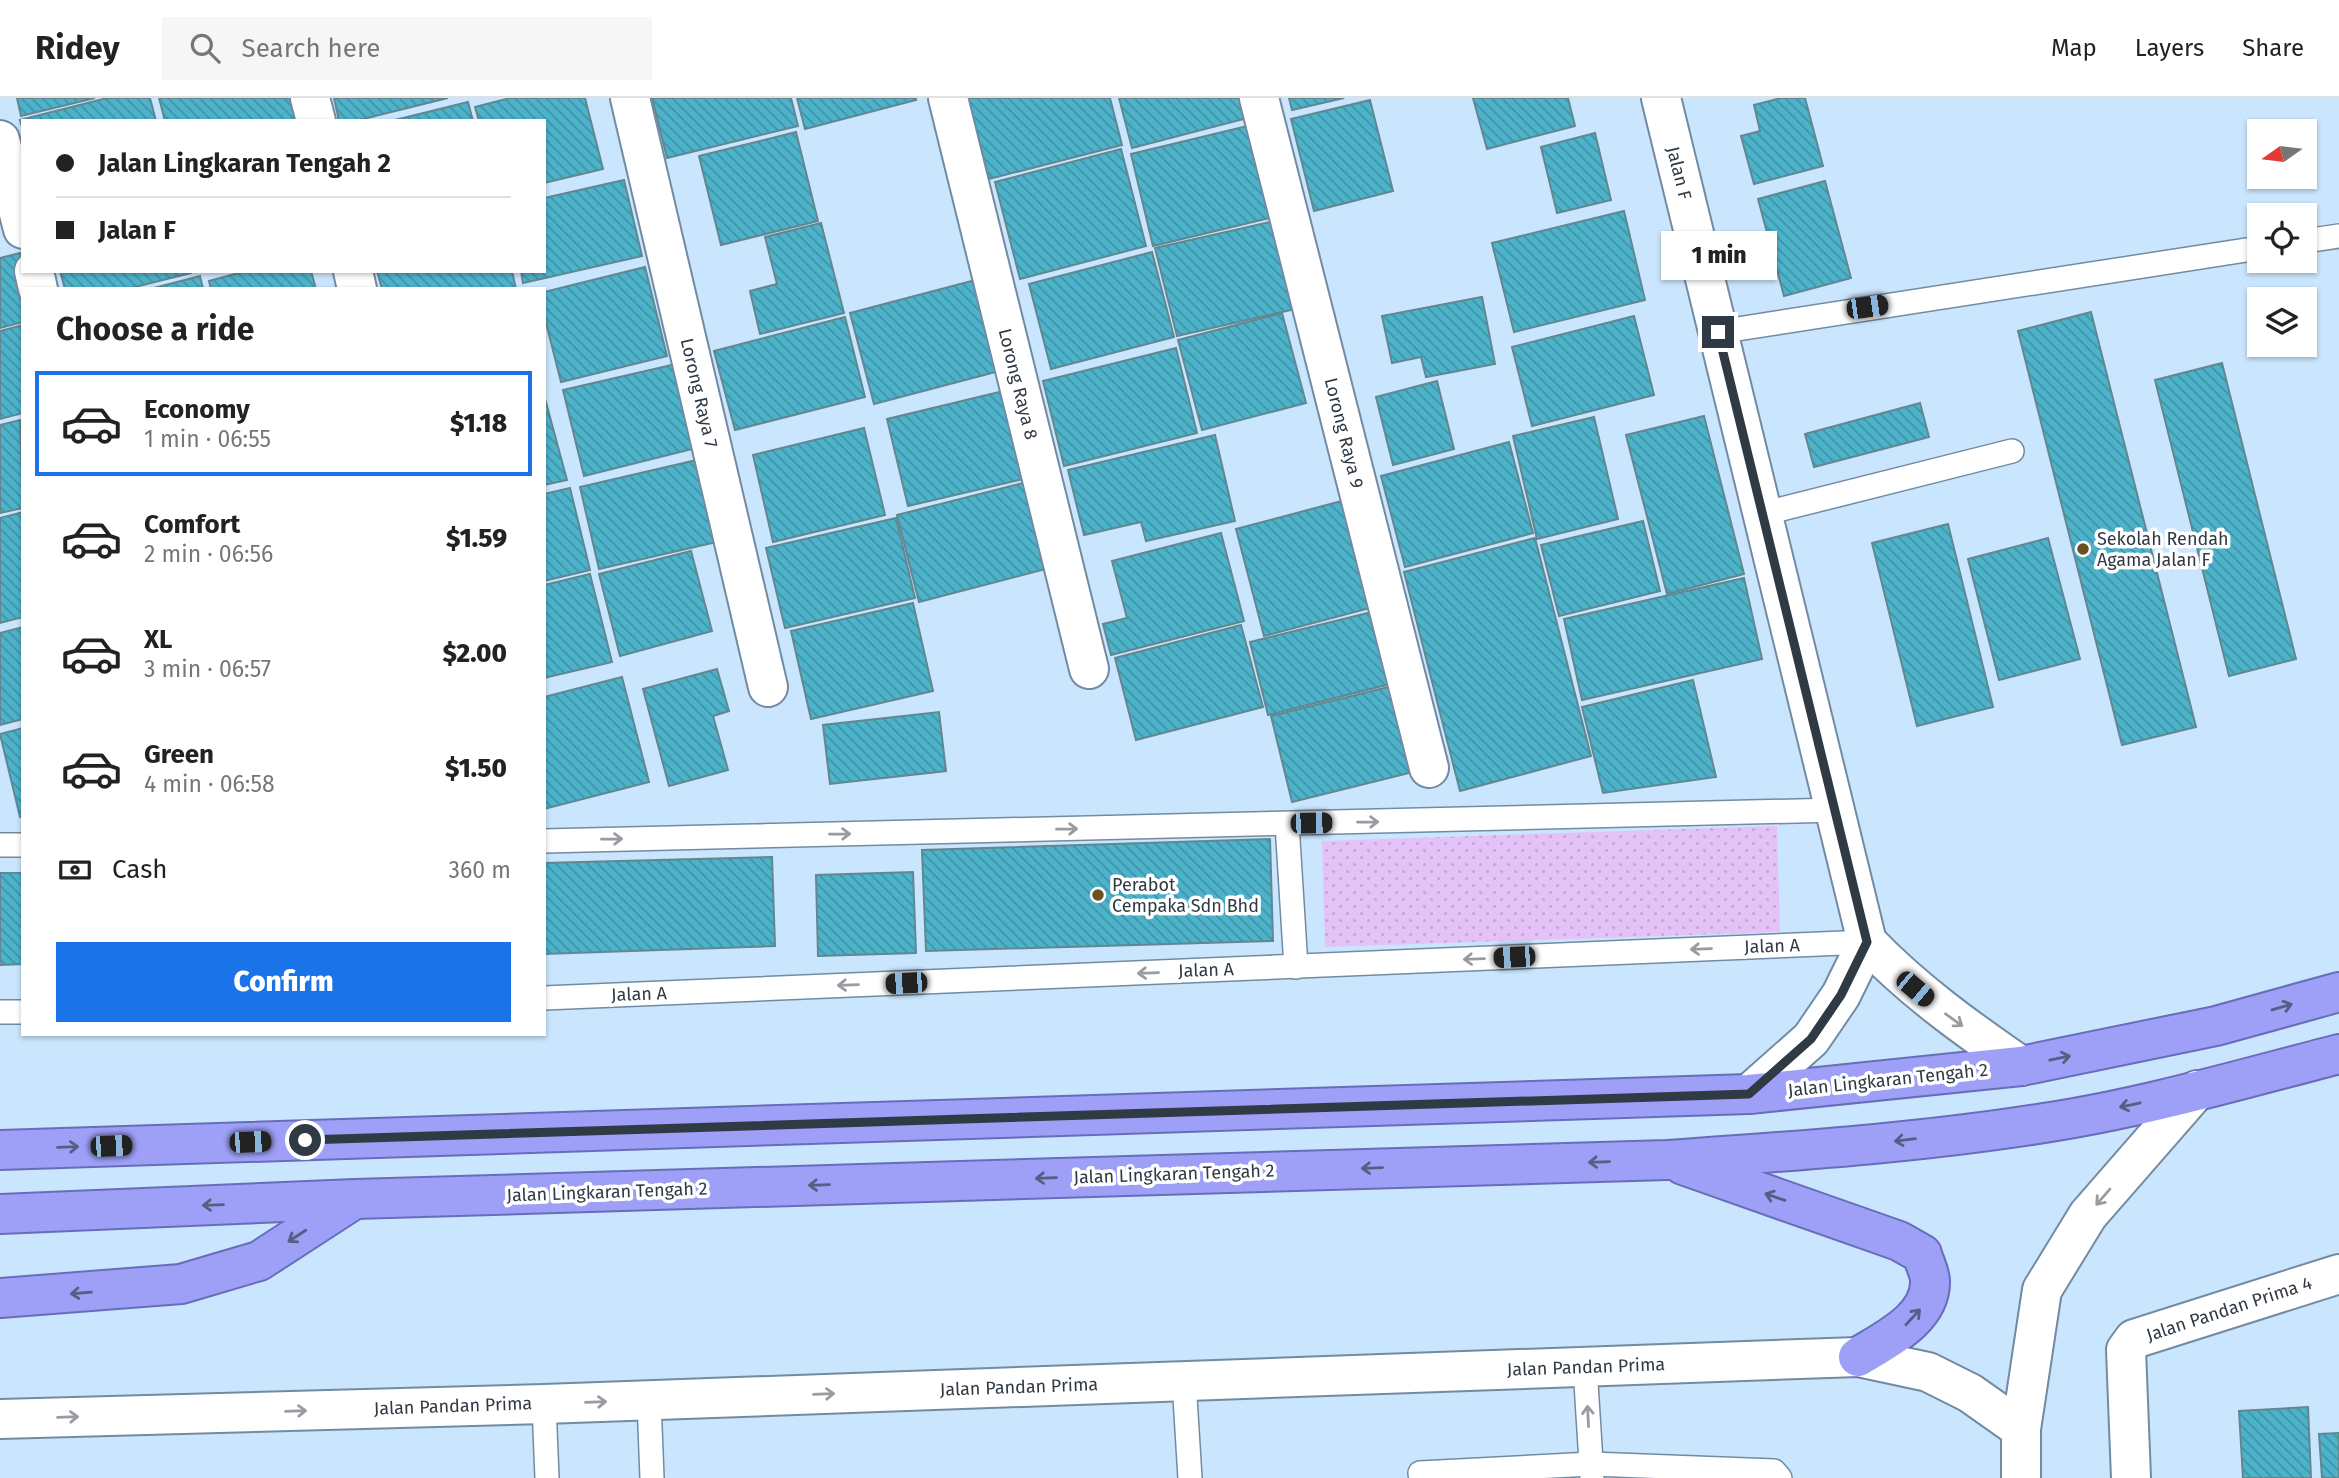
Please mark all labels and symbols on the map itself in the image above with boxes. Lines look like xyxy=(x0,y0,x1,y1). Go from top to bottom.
north arrow xyxy=(2247,119,2317,189)
street label: Jalan F xyxy=(1662,144,1696,202)
callout: 1 min xyxy=(1660,230,1776,280)
car xyxy=(1845,294,1890,320)
route end xyxy=(1702,316,1734,348)
street label: Lorong Raya 8 xyxy=(994,326,1042,442)
street label: Lorong Raya 7 xyxy=(676,336,722,450)
street label: Lorong Raya 9 xyxy=(1320,375,1368,491)
place label: Sekolah Rendah Agama Jalan F xyxy=(2097,528,2229,571)
marker: Sekolah Rendah Agama Jalan F xyxy=(2075,541,2091,557)
car xyxy=(1290,812,1333,834)
one-way arrow xyxy=(1357,815,1380,828)
one-way arrow xyxy=(1056,822,1079,836)
one-way arrow xyxy=(828,827,851,841)
one-way arrow xyxy=(601,833,624,846)
place label: Perabot Cempaka Sdn Bhd xyxy=(1112,874,1259,917)
marker: Perabot Cempaka Sdn Bhd xyxy=(1090,887,1106,903)
street label: Jalan A xyxy=(1744,934,1801,958)
one-way arrow xyxy=(1690,943,1713,956)
car xyxy=(1493,945,1536,969)
one-way arrow xyxy=(1462,952,1485,965)
street label: Jalan A xyxy=(1178,958,1235,982)
one-way arrow xyxy=(1137,966,1160,979)
car xyxy=(1893,967,1938,1011)
car xyxy=(885,971,928,995)
one-way arrow xyxy=(836,979,859,992)
street label: Jalan A xyxy=(611,982,668,1006)
one-way arrow xyxy=(2271,1000,2293,1013)
one-way arrow xyxy=(1944,1013,1963,1027)
one-way arrow xyxy=(2048,1051,2071,1065)
street label: Jalan Lingkaran Tengah 2 xyxy=(1787,1059,1989,1101)
one-way arrow xyxy=(2119,1098,2142,1112)
route start xyxy=(289,1124,321,1156)
car xyxy=(229,1131,272,1153)
one-way arrow xyxy=(1895,1134,1917,1147)
car xyxy=(90,1135,133,1157)
one-way arrow xyxy=(56,1141,79,1154)
one-way arrow xyxy=(1588,1155,1611,1168)
street label: Jalan Lingkaran Tengah 2 xyxy=(1073,1159,1275,1189)
one-way arrow xyxy=(1361,1162,1384,1175)
one-way arrow xyxy=(1035,1172,1058,1185)
street label: Jalan Lingkaran Tengah 2 xyxy=(506,1177,708,1207)
one-way arrow xyxy=(808,1179,831,1192)
one-way arrow xyxy=(2095,1188,2111,1206)
one-way arrow xyxy=(1764,1190,1786,1202)
one-way arrow xyxy=(202,1198,225,1211)
one-way arrow xyxy=(288,1229,308,1243)
street label: Jalan Pandan Prima 4 xyxy=(2143,1272,2315,1346)
one-way arrow xyxy=(70,1287,93,1300)
one-way arrow xyxy=(1905,1309,1922,1326)
street label: Jalan Pandan Prima xyxy=(1506,1353,1666,1381)
street label: Jalan Pandan Prima xyxy=(939,1373,1099,1401)
one-way arrow xyxy=(812,1387,835,1400)
street label: Jalan Pandan Prima xyxy=(373,1392,533,1420)
one-way arrow xyxy=(585,1395,608,1408)
one-way arrow xyxy=(284,1404,307,1417)
one-way arrow xyxy=(1581,1405,1594,1427)
one-way arrow xyxy=(56,1411,79,1424)

